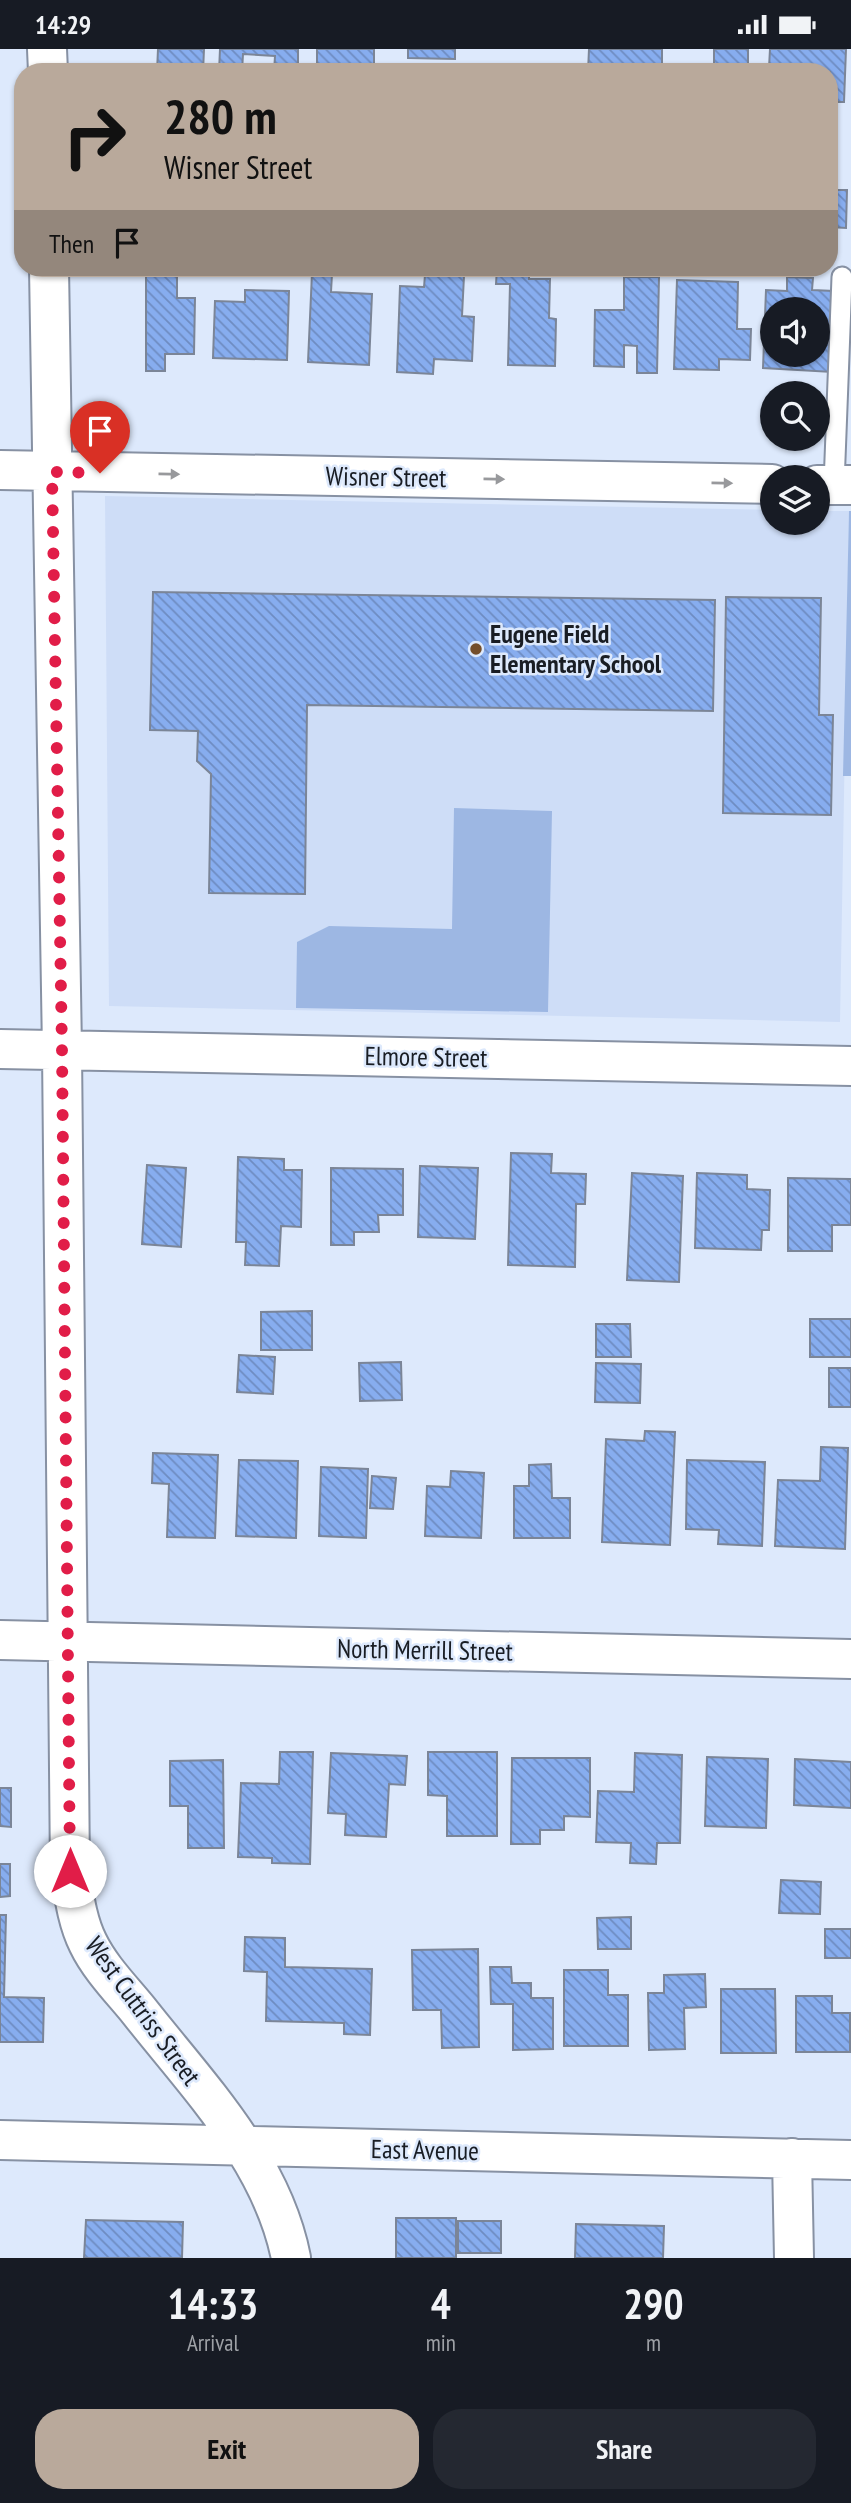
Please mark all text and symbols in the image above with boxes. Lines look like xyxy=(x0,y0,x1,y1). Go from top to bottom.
text: 14:29 xyxy=(35,8,91,41)
text: 280 m xyxy=(164,84,277,148)
icon: right xyxy=(49,91,140,182)
text: Wisner Street xyxy=(164,146,312,188)
icon: arrive xyxy=(108,224,146,262)
text: Then xyxy=(49,227,94,260)
map controls xyxy=(760,297,830,535)
button: sound xyxy=(760,297,830,367)
button: search xyxy=(760,381,830,451)
pin xyxy=(70,401,130,473)
icon: arrive xyxy=(81,412,119,450)
street label: Wisner Street xyxy=(325,459,447,494)
button: layers xyxy=(760,465,830,535)
one-way arrow xyxy=(158,468,180,479)
one-way arrow xyxy=(484,473,506,485)
one-way arrow xyxy=(711,477,733,489)
place label: Eugene Field Elementary School xyxy=(490,617,662,680)
marker: Eugene Field Elementary School xyxy=(468,641,484,657)
street label: Elmore Street xyxy=(364,1039,488,1074)
street label: North Merrill Street xyxy=(337,1631,513,1668)
position arrow xyxy=(33,1834,107,1908)
street label: West Cuttriss Street xyxy=(78,1930,208,2091)
street label: East Avenue xyxy=(371,2132,479,2167)
text: 14:33 xyxy=(167,2276,258,2331)
text: 4 xyxy=(431,2276,451,2331)
text: 290 xyxy=(623,2276,684,2331)
text: Arrival xyxy=(187,2328,239,2357)
text: min xyxy=(426,2328,456,2357)
text: m xyxy=(646,2328,661,2357)
button: Exit xyxy=(35,2409,419,2489)
button: Share xyxy=(433,2409,816,2489)

